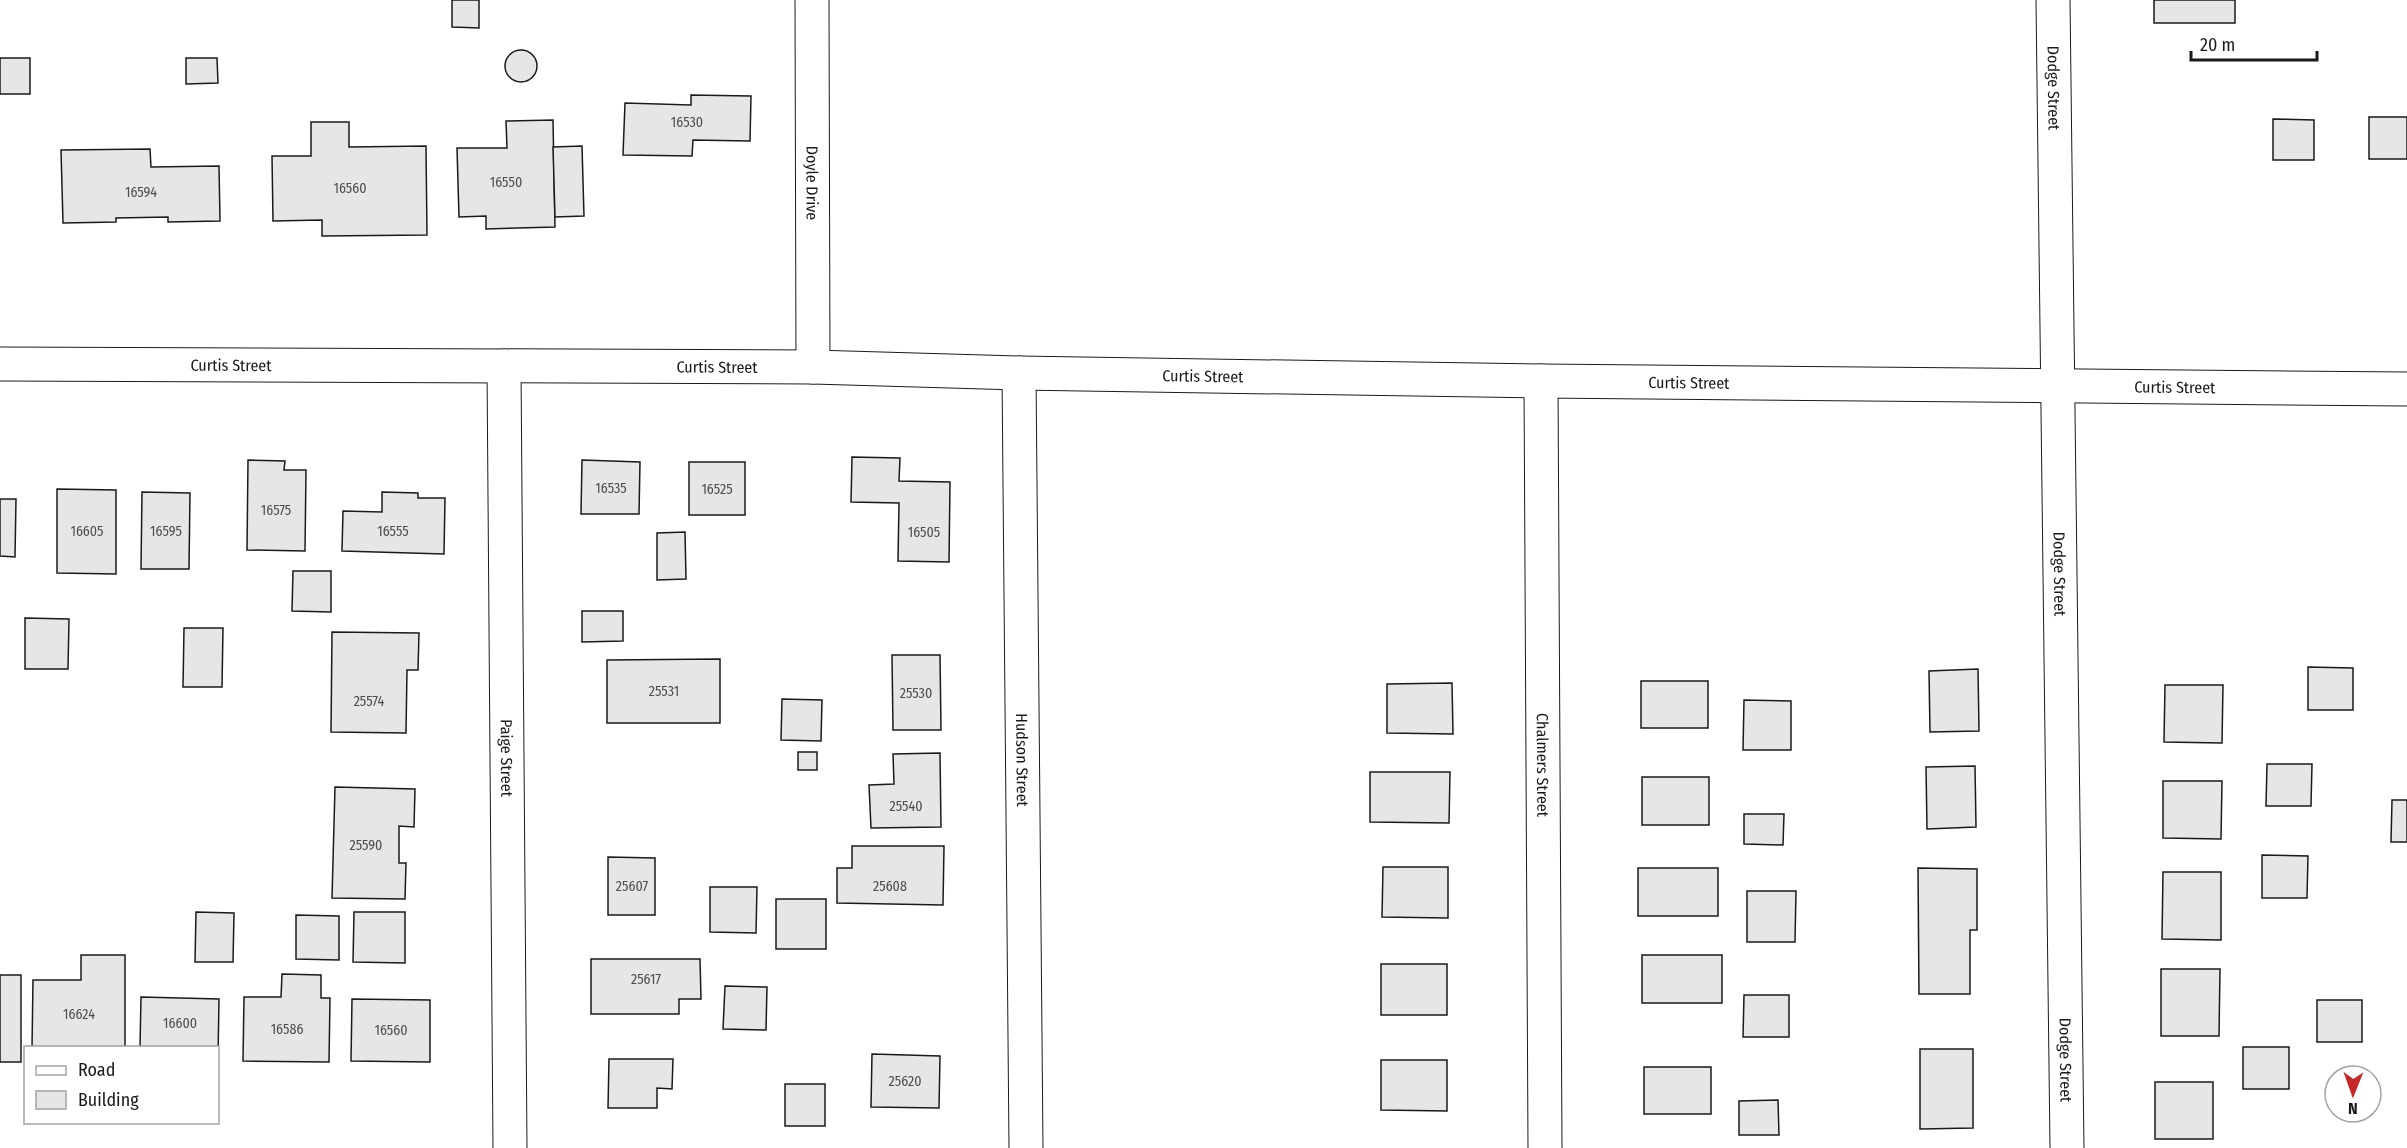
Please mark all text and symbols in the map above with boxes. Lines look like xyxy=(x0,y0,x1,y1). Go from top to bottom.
scale bar xyxy=(2191,24,2317,62)
text: 20 m xyxy=(2200,34,2235,56)
street label: Dodge Street xyxy=(2044,46,2064,131)
house number: 16530 xyxy=(671,114,703,131)
street label: Doyle Drive xyxy=(802,146,822,220)
house number: 16550 xyxy=(490,174,522,191)
house number: 16560 xyxy=(334,180,367,197)
house number: 16594 xyxy=(125,184,157,201)
street label: Curtis Street xyxy=(190,356,272,375)
street label: Curtis Street xyxy=(676,357,758,377)
street label: Curtis Street xyxy=(1162,366,1244,386)
street label: Curtis Street xyxy=(1648,373,1730,393)
street label: Curtis Street xyxy=(2134,377,2216,397)
house number: 16535 xyxy=(595,480,627,497)
house number: 16525 xyxy=(701,481,733,498)
house number: 16575 xyxy=(261,502,291,519)
house number: 16605 xyxy=(70,523,104,540)
house number: 16595 xyxy=(150,523,182,540)
house number: 16555 xyxy=(377,523,409,540)
house number: 16505 xyxy=(908,524,940,541)
street label: Dodge Street xyxy=(2049,532,2070,617)
house number: 25531 xyxy=(649,683,679,700)
house number: 25530 xyxy=(900,685,932,702)
house number: 25574 xyxy=(354,693,385,710)
street label: Hudson Street xyxy=(1012,713,1032,808)
street label: Chalmers Street xyxy=(1533,713,1552,818)
street label: Paige Street xyxy=(497,719,516,798)
house number: 25540 xyxy=(889,798,923,815)
house number: 25590 xyxy=(350,837,382,854)
house number: 25607 xyxy=(616,878,648,895)
house number: 25608 xyxy=(873,878,907,895)
house number: 25617 xyxy=(631,971,661,988)
house number: 16624 xyxy=(63,1006,95,1023)
house number: 16600 xyxy=(163,1015,197,1032)
street label: Dodge Street xyxy=(2055,1018,2075,1103)
house number: 16586 xyxy=(271,1021,303,1038)
house number: 16560 xyxy=(375,1022,408,1039)
legend xyxy=(24,1046,219,1124)
text: Road xyxy=(78,1059,115,1081)
north arrow xyxy=(2323,1064,2383,1124)
house number: 25620 xyxy=(889,1073,921,1090)
text: Building xyxy=(78,1089,139,1111)
text: N xyxy=(2348,1099,2358,1118)

